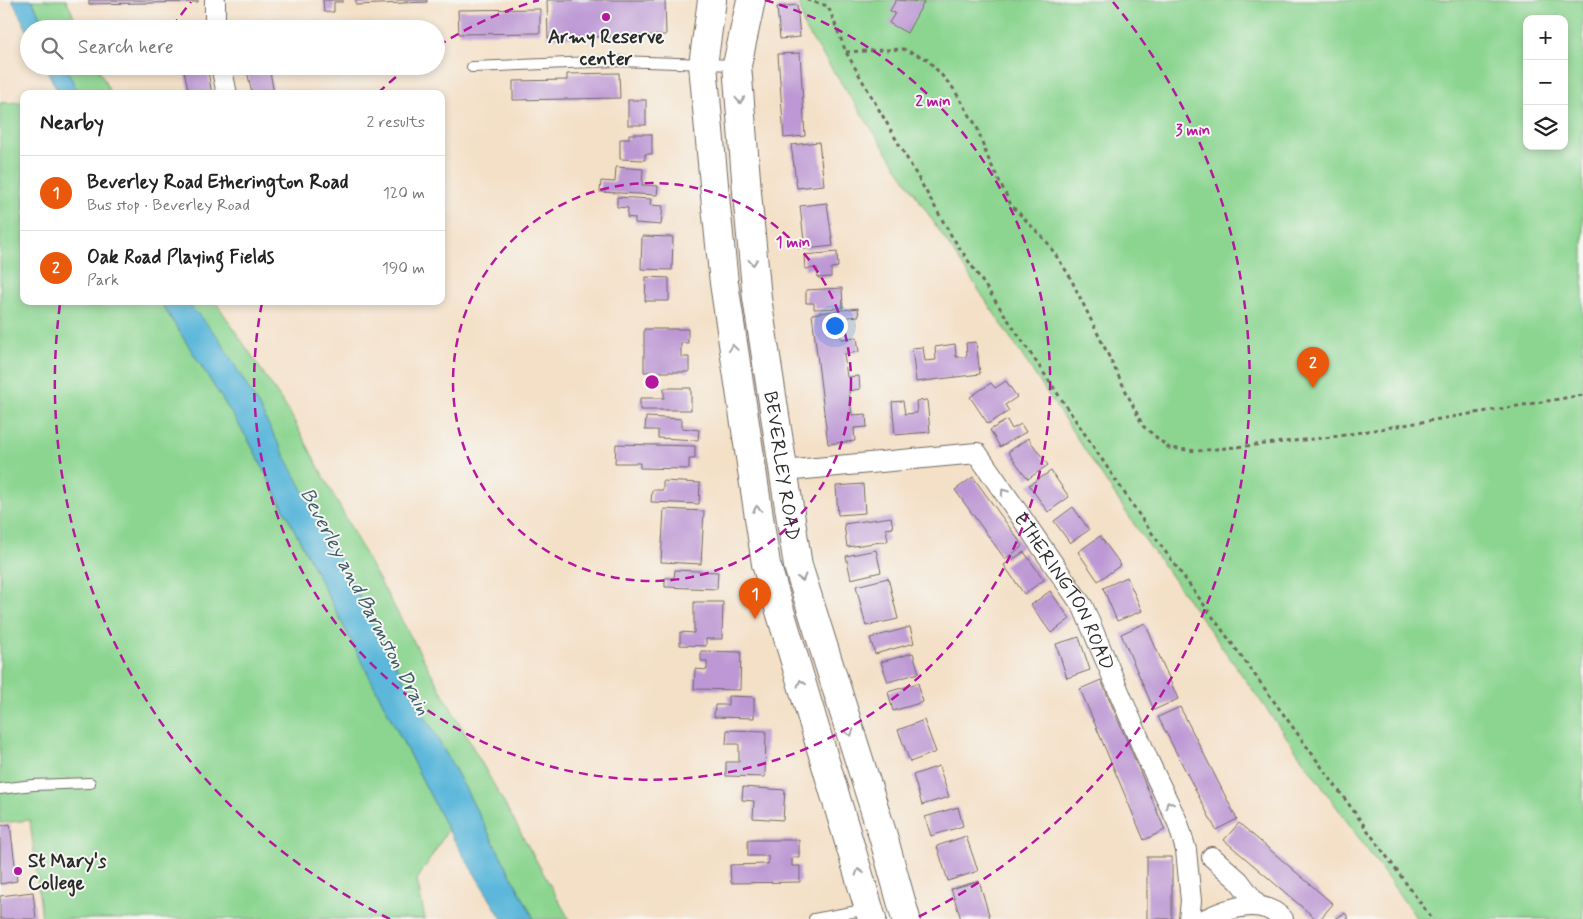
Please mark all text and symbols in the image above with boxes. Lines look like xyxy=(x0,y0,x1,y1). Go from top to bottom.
marker: Army Reserve center xyxy=(600,11,612,23)
map controls xyxy=(1523,15,1568,150)
button: + xyxy=(1523,15,1568,60)
search box xyxy=(20,20,445,75)
place label: Army Reserve center xyxy=(548,25,664,72)
icon: search xyxy=(38,34,66,62)
text: Search here xyxy=(78,35,174,60)
button: − xyxy=(1523,60,1568,105)
text: 2 min xyxy=(915,92,951,112)
one-way arrow xyxy=(734,96,745,104)
button: layers xyxy=(1523,105,1568,150)
text: Nearby xyxy=(40,109,104,137)
text: 2 results xyxy=(367,112,425,133)
text: 3 min xyxy=(1176,121,1210,141)
text: Beverley Road Etherington Road xyxy=(87,170,348,195)
text: 1 xyxy=(52,183,60,204)
text: 120 m xyxy=(383,183,425,204)
text: Bus stop · Beverley Road xyxy=(87,195,250,216)
text: 1 min xyxy=(776,233,810,253)
text: Oak Road Playing Fields xyxy=(87,245,274,270)
text: 2 xyxy=(52,258,60,279)
text: 190 m xyxy=(382,258,425,279)
one-way arrow xyxy=(748,258,759,266)
text: Park xyxy=(87,270,119,291)
your location xyxy=(822,313,848,339)
one-way arrow xyxy=(729,344,739,353)
pin: 2 xyxy=(1297,347,1329,388)
centre of rings xyxy=(643,373,661,391)
street label: BEVERLEY ROAD xyxy=(757,390,805,542)
water label: Beverley and Barmston Drain xyxy=(293,483,436,720)
one-way arrow xyxy=(1001,488,1010,498)
one-way arrow xyxy=(753,505,763,513)
street label: ETHERINGTON ROAD xyxy=(1008,508,1119,674)
one-way arrow xyxy=(796,573,806,581)
pin: 1 xyxy=(739,578,771,619)
one-way arrow xyxy=(797,679,807,688)
one-way arrow xyxy=(845,728,855,737)
one-way arrow xyxy=(1164,800,1175,809)
place label: St Mary's College xyxy=(28,849,107,897)
marker: St Mary's College xyxy=(12,865,24,877)
one-way arrow xyxy=(854,869,864,877)

